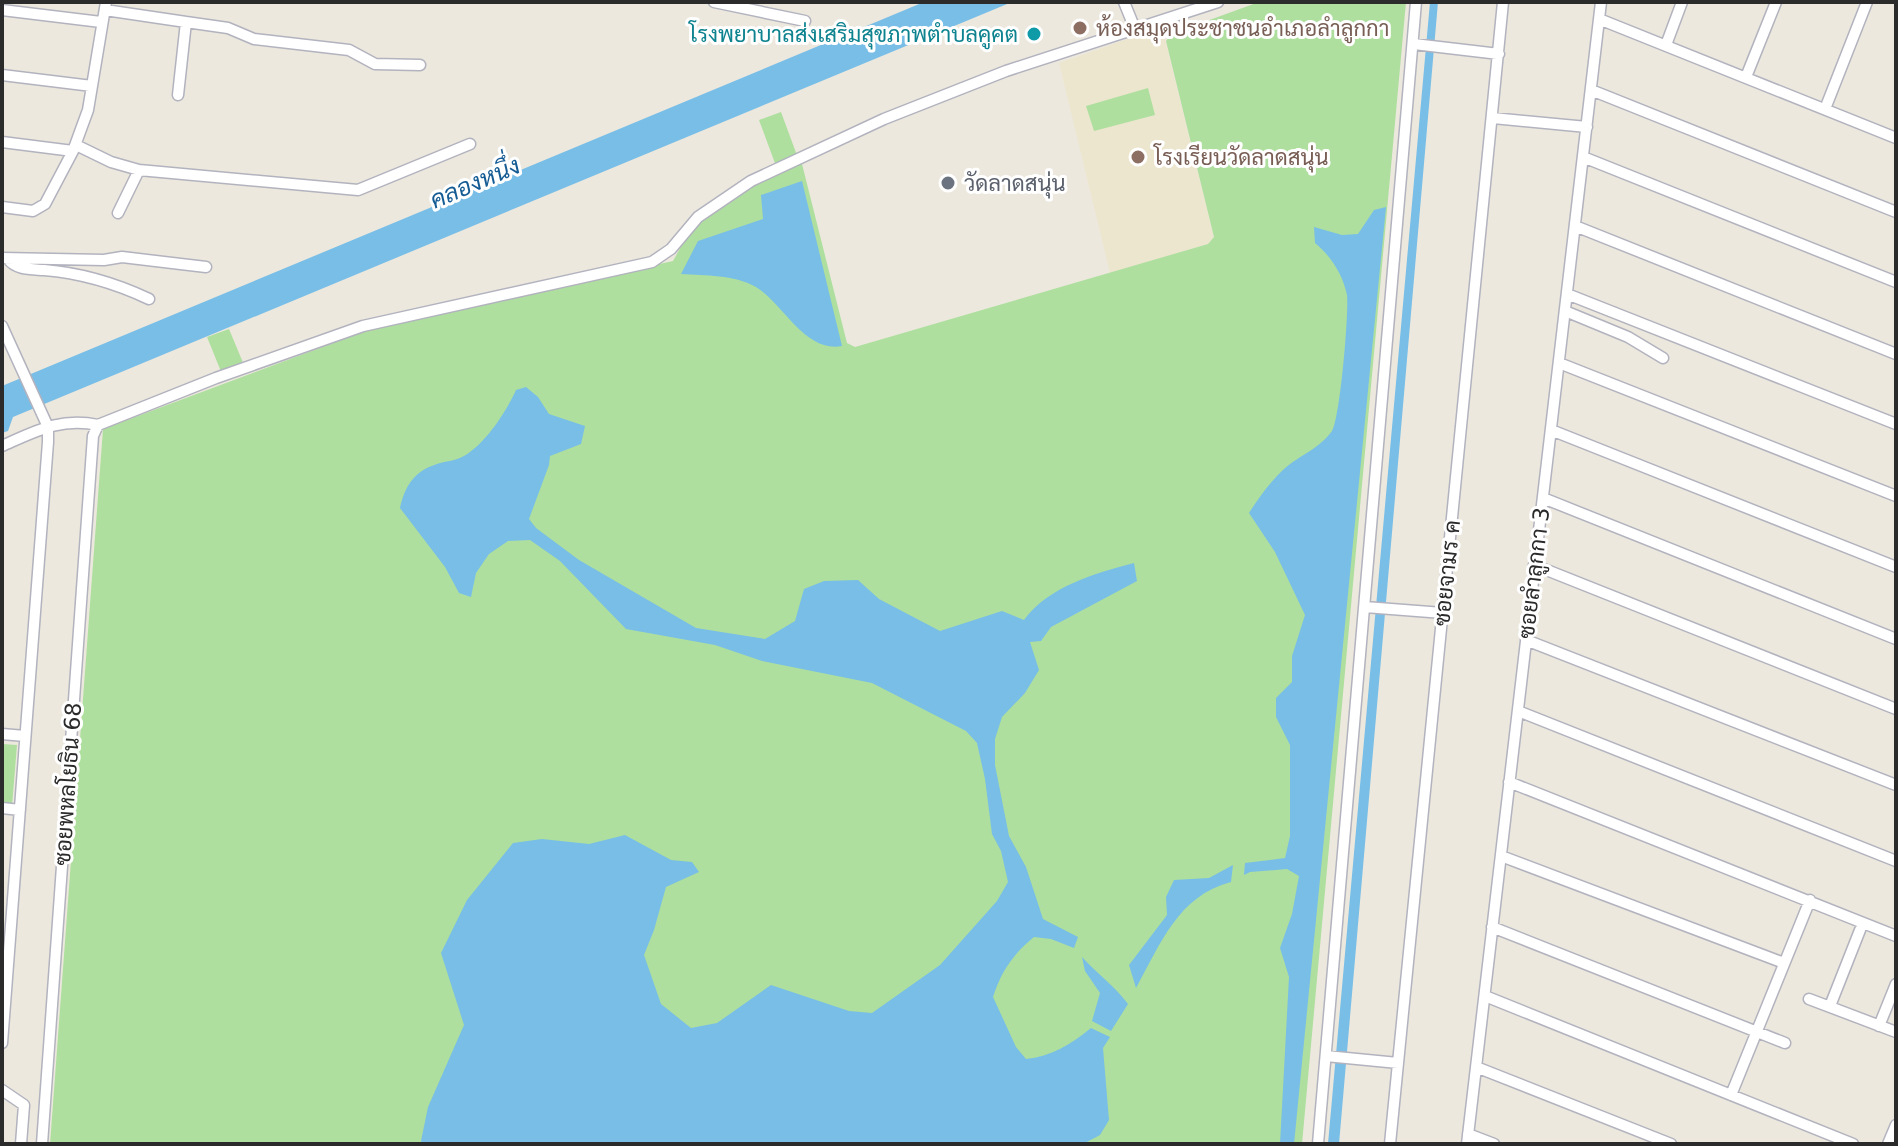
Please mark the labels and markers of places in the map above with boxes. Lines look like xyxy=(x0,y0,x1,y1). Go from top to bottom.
place label: ห้องสมุดประชาชนอำเภอลำลูกกา xyxy=(1096,14,1389,44)
marker: ห้องสมุดประชาชนอำเภอลำลูกกา xyxy=(1071,19,1089,37)
place label: โรงพยาบาลส่งเสริมสุขภาพตำบลคูคต xyxy=(688,20,1018,50)
marker: โรงพยาบาลส่งเสริมสุขภาพตำบลคูคต xyxy=(1025,25,1043,43)
place label: โรงเรียนวัดลาดสนุ่น xyxy=(1153,143,1329,173)
marker: โรงเรียนวัดลาดสนุ่น xyxy=(1129,148,1147,166)
place label: วัดลาดสนุ่น xyxy=(964,170,1066,199)
marker: วัดลาดสนุ่น xyxy=(939,174,957,192)

